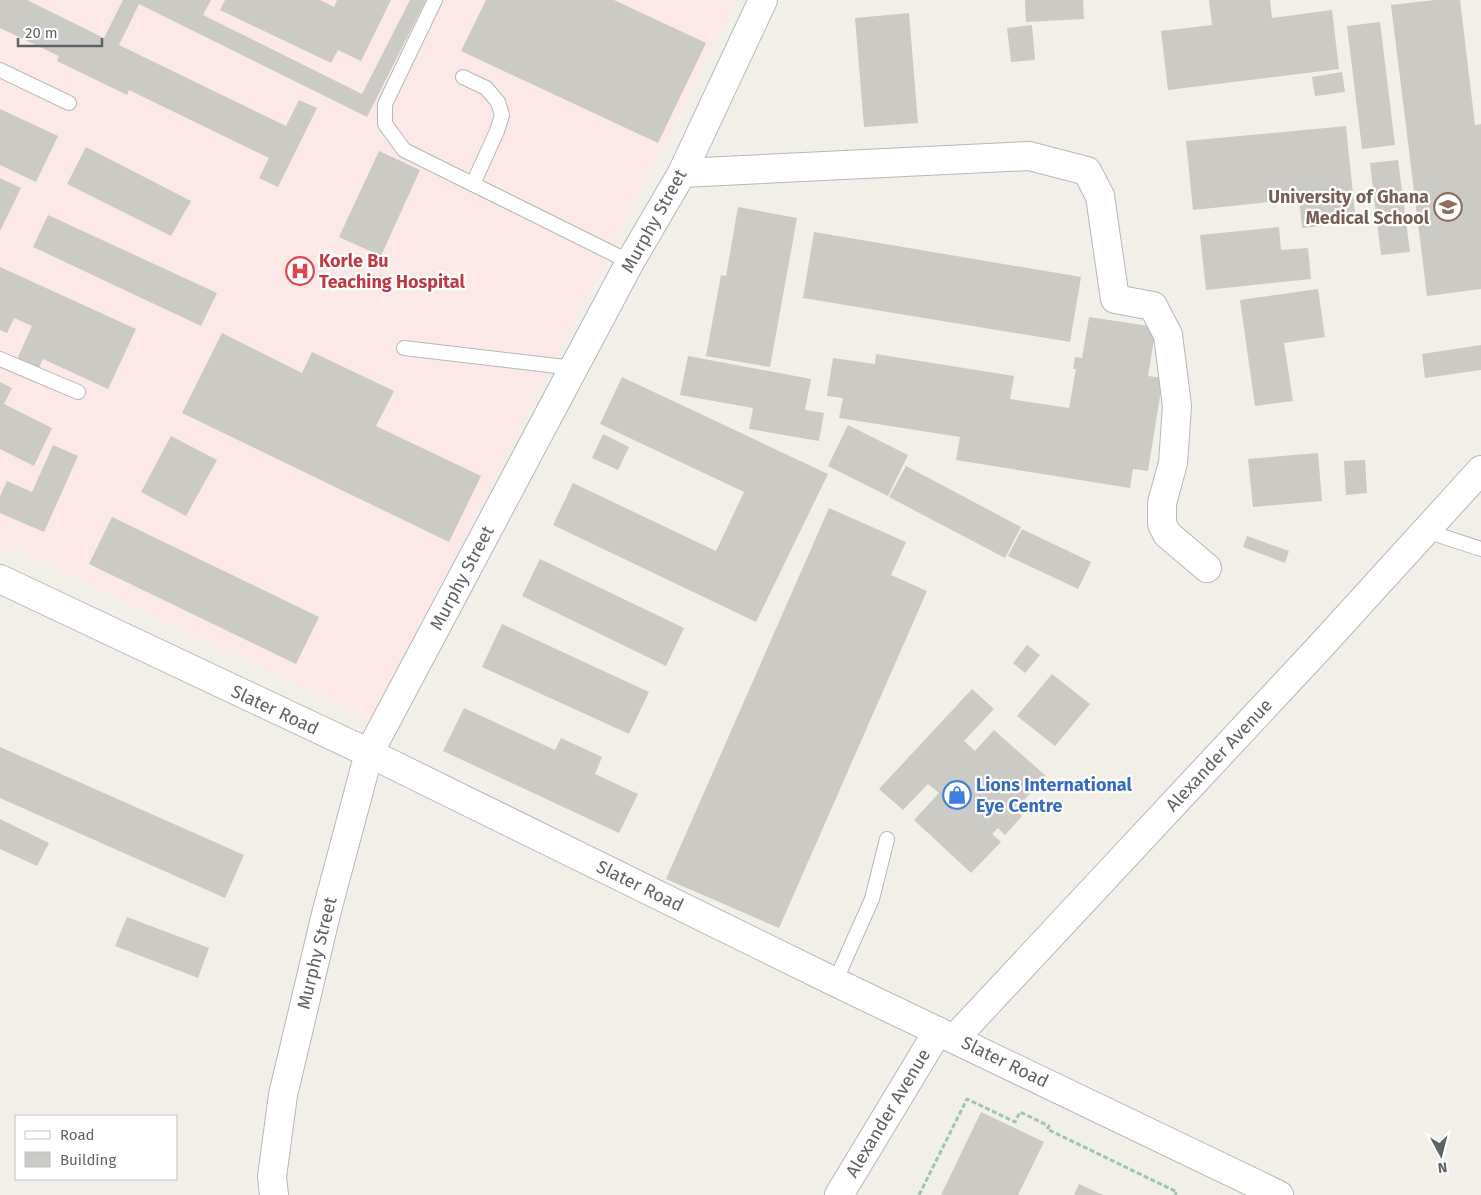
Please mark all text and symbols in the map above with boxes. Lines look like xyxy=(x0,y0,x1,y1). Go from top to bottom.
scale bar xyxy=(18,15,101,47)
text: 20 m xyxy=(25,24,58,42)
street label: Murphy Street xyxy=(616,165,692,277)
place label: University of Ghana Medical School xyxy=(1268,186,1430,229)
school or university icon: University of Ghana Medical School xyxy=(1433,192,1463,222)
place label: Korle Bu Teaching Hospital xyxy=(319,250,465,293)
hospital icon: Korle Bu Teaching Hospital xyxy=(285,256,315,286)
street label: Murphy Street xyxy=(425,522,499,634)
street label: Slater Road xyxy=(228,680,322,740)
street label: Alexander Avenue xyxy=(1161,694,1277,816)
place label: Lions International Eye Centre xyxy=(976,774,1132,817)
shop icon: Lions International Eye Centre xyxy=(942,780,972,810)
street label: Slater Road xyxy=(593,855,687,917)
street label: Murphy Street xyxy=(292,894,342,1011)
street label: Slater Road xyxy=(958,1031,1052,1093)
street label: Alexander Avenue xyxy=(841,1045,935,1181)
legend xyxy=(15,1115,178,1180)
text: Road xyxy=(60,1126,95,1144)
north arrow xyxy=(1416,1130,1466,1180)
text: Building xyxy=(60,1151,116,1169)
text: N xyxy=(1437,1158,1448,1176)

